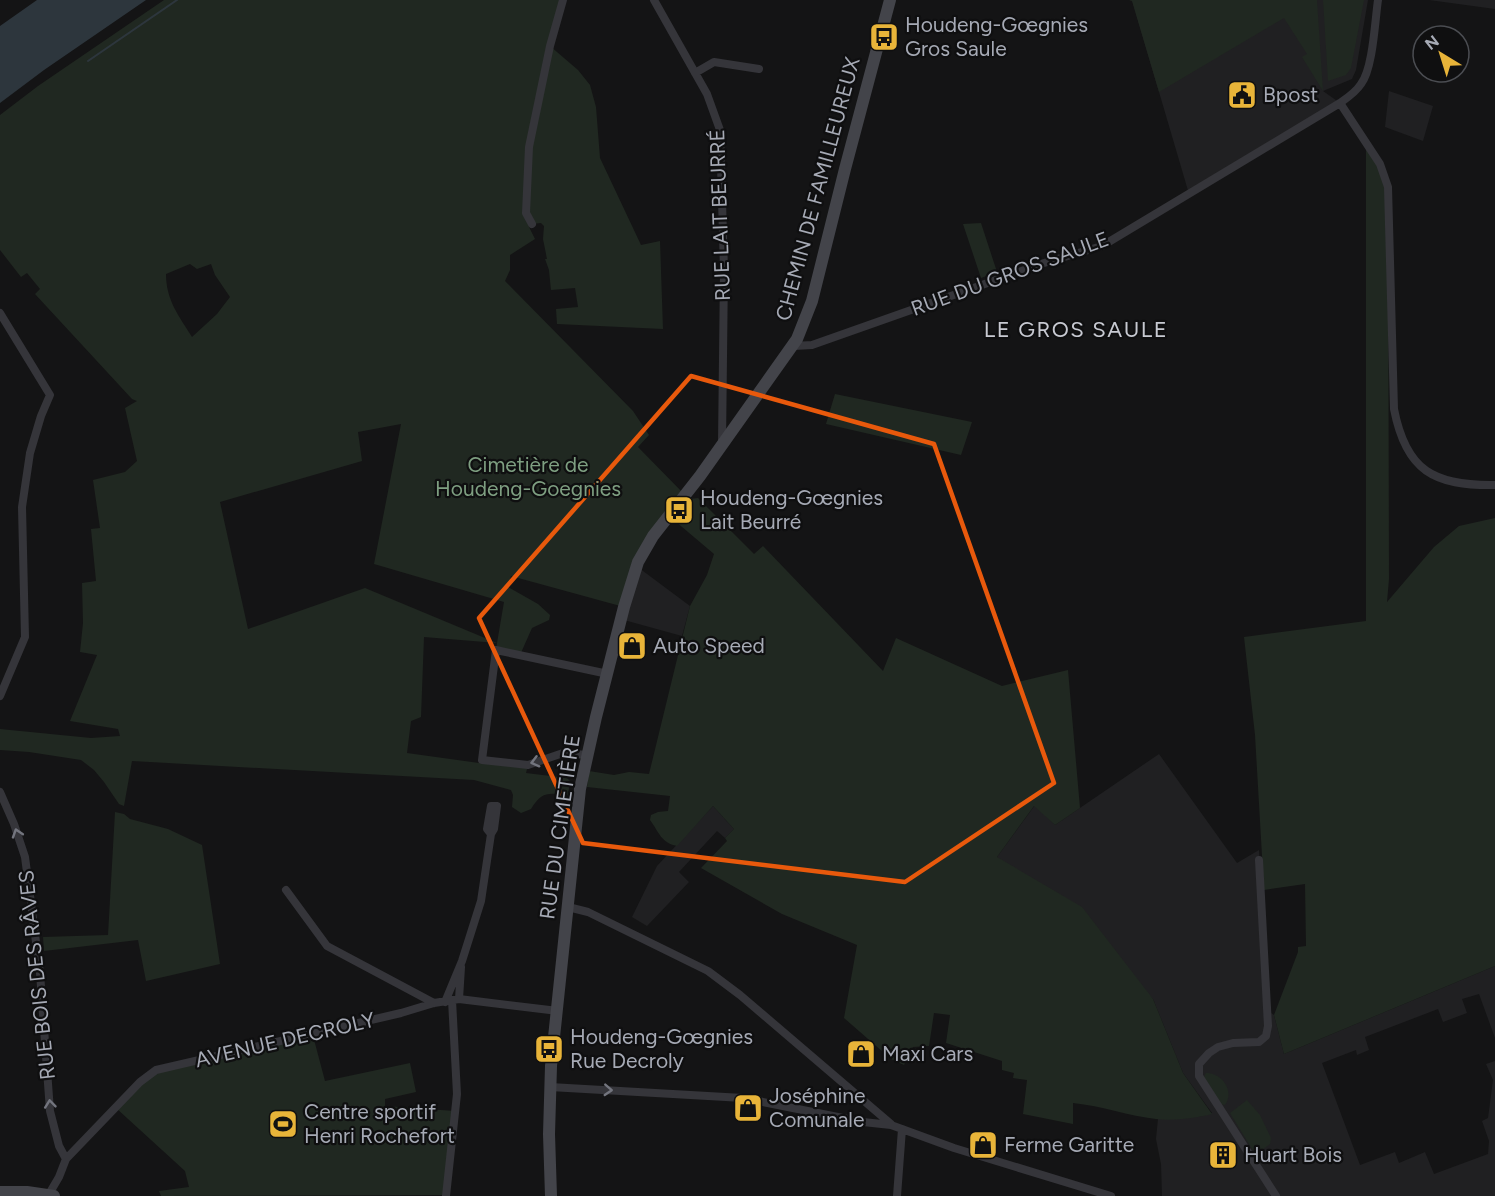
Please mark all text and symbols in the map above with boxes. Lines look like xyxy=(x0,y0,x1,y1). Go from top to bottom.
place label: Houdeng-Gœgnies Gros Saule xyxy=(905,12,1088,61)
bus stop icon: Houdeng-Gœgnies Gros Saule xyxy=(868,21,900,53)
north arrow xyxy=(1411,24,1471,84)
text: N xyxy=(1421,31,1443,54)
street label: CHEMIN DE FAMILLEUREUX xyxy=(770,54,865,323)
public building icon: Bpost xyxy=(1226,79,1258,111)
place label: Bpost xyxy=(1263,82,1318,107)
street label: RUE LAIT BEURRÉ xyxy=(704,129,735,301)
street label: RUE DU GROS SAULE xyxy=(907,226,1112,321)
district label: LE GROS SAULE xyxy=(984,316,1168,343)
park label: Cimetière de Houdeng-Goegnies xyxy=(435,452,621,501)
place label: Houdeng-Gœgnies Lait Beurré xyxy=(700,485,883,534)
bus stop icon: Houdeng-Gœgnies Lait Beurré xyxy=(663,494,695,526)
shop icon: Auto Speed xyxy=(616,630,648,662)
place label: Auto Speed xyxy=(653,633,765,658)
street label: RUE DU CIMETIÈRE xyxy=(534,733,585,921)
one-way arrow xyxy=(530,755,540,768)
one-way arrow xyxy=(12,828,24,839)
street label: RUE BOIS DES RÂVES xyxy=(13,869,60,1081)
street label: AVENUE DECROLY xyxy=(193,1007,378,1072)
place label: Houdeng-Gœgnies Rue Decroly xyxy=(570,1024,753,1073)
bus stop icon: Houdeng-Gœgnies Rue Decroly xyxy=(533,1033,565,1065)
shop icon: Maxi Cars xyxy=(845,1038,877,1070)
place label: Maxi Cars xyxy=(882,1041,973,1066)
place label: Joséphine Comunale xyxy=(769,1083,865,1132)
one-way arrow xyxy=(604,1084,613,1097)
shop icon: Joséphine Comunale xyxy=(732,1092,764,1124)
one-way arrow xyxy=(44,1099,57,1108)
place label: Centre sportif Henri Rochefort xyxy=(304,1099,455,1148)
sports icon: Centre sportif Henri Rochefort xyxy=(267,1108,299,1140)
shop icon: Ferme Garitte xyxy=(967,1129,999,1161)
place label: Ferme Garitte xyxy=(1004,1132,1134,1157)
building icon: Huart Bois xyxy=(1207,1139,1239,1171)
place label: Huart Bois xyxy=(1244,1142,1342,1167)

